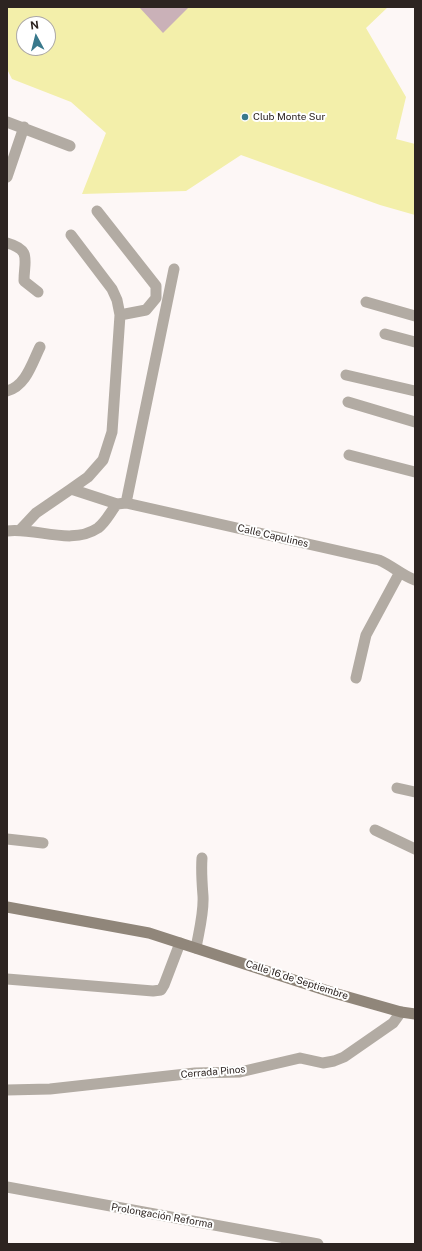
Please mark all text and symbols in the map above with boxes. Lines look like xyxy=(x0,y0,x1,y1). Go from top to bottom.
north arrow xyxy=(16,16,56,56)
text: N xyxy=(30,19,40,32)
place label: Club Monte Sur xyxy=(253,111,325,123)
marker: Club Monte Sur xyxy=(240,112,250,122)
street label: Calle Capulines xyxy=(236,522,310,550)
street label: Calle 16 de Septiembre xyxy=(244,958,350,1002)
street label: Cerrada Pinos xyxy=(180,1063,246,1081)
street label: Prolongación Reforma xyxy=(110,1201,214,1231)

